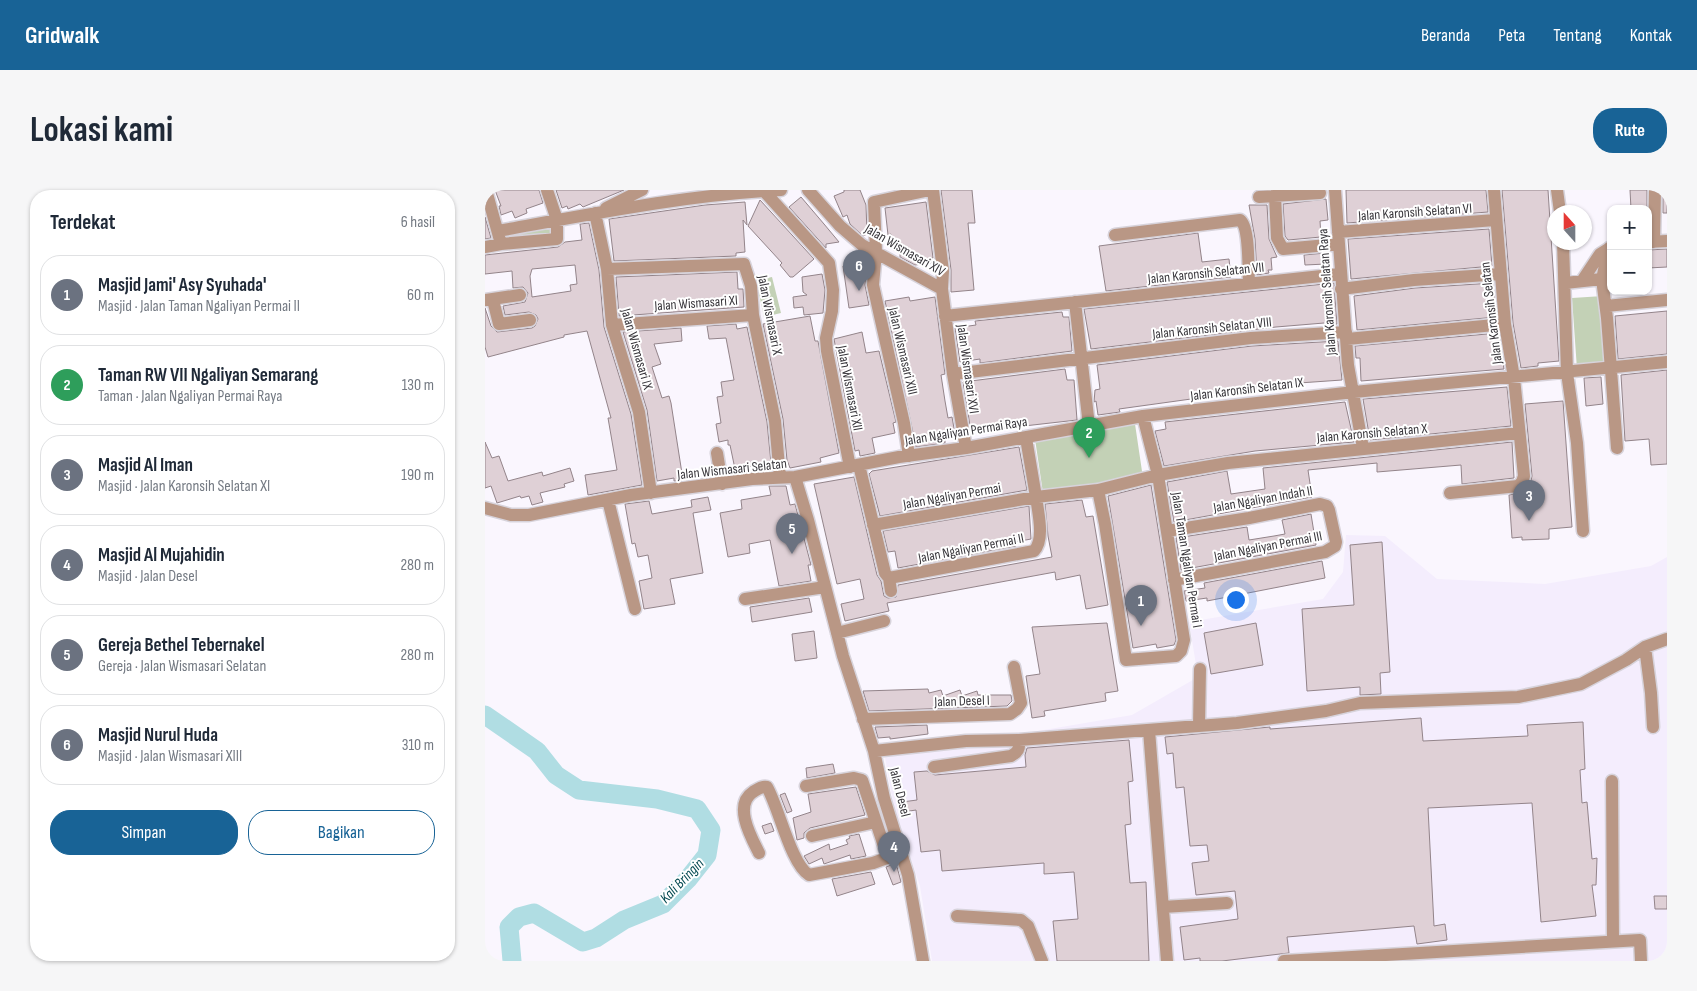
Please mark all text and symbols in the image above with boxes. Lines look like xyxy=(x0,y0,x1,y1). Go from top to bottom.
text: Gridwalk xyxy=(25,21,99,50)
text: Beranda xyxy=(1421,25,1470,46)
text: Peta xyxy=(1498,25,1525,46)
text: Tentang xyxy=(1553,25,1602,46)
text: Kontak xyxy=(1630,25,1672,46)
button: Rute xyxy=(1593,108,1667,153)
text: Lokasi kami xyxy=(30,109,173,152)
street label: Jalan Karonsih Selatan VI xyxy=(1356,200,1473,225)
north arrow xyxy=(1547,205,1592,250)
map controls xyxy=(1607,205,1652,295)
button: + xyxy=(1607,205,1652,250)
text: Terdekat xyxy=(50,210,116,235)
text: 6 hasil xyxy=(401,213,435,232)
street label: Jalan Wismasari XIV xyxy=(861,220,949,280)
street label: Jalan Karonsih Selatan Raya xyxy=(1314,228,1340,357)
pin: 6 xyxy=(843,250,875,291)
button: − xyxy=(1607,250,1652,295)
street label: Jalan Karonsih Selatan VII xyxy=(1146,258,1265,288)
street label: Jalan Karonsih Selatan xyxy=(1476,261,1506,366)
street label: Jalan Wismasari X xyxy=(754,273,786,356)
text: Masjid Jami' Asy Syuhada' xyxy=(98,274,266,297)
text: 1 xyxy=(64,286,70,305)
text: 60 m xyxy=(407,286,434,305)
street label: Jalan Wismasari XI xyxy=(653,292,738,314)
text: Masjid · Jalan Taman Ngaliyan Permai II xyxy=(98,297,300,316)
street label: Jalan Wismasari XIII xyxy=(884,305,921,396)
street label: Jalan Wismasari IX xyxy=(617,306,657,392)
street label: Jalan Karonsih Selatan VIII xyxy=(1151,313,1272,343)
street label: Jalan Wismasari XVI xyxy=(953,322,983,415)
street label: Jalan Wismasari XII xyxy=(833,343,867,432)
text: Taman RW VII Ngaliyan Semarang xyxy=(98,364,318,387)
street label: Jalan Karonsih Selatan IX xyxy=(1189,374,1305,404)
text: 2 xyxy=(63,376,71,395)
text: 130 m xyxy=(402,376,434,395)
text: Taman · Jalan Ngaliyan Permai Raya xyxy=(98,387,282,406)
street label: Jalan Ngaliyan Permai Raya xyxy=(903,413,1028,449)
pin: 2 xyxy=(1073,417,1105,458)
street label: Jalan Karonsih Selatan X xyxy=(1315,420,1428,446)
text: Masjid Al Iman xyxy=(98,454,193,477)
street label: Jalan Wismasari Selatan xyxy=(675,455,788,483)
text: 3 xyxy=(63,466,71,485)
text: 190 m xyxy=(401,466,434,485)
text: Masjid · Jalan Karonsih Selatan XI xyxy=(98,477,270,496)
street label: Jalan Ngaliyan Permai xyxy=(901,479,1002,513)
pin: 3 xyxy=(1513,480,1545,521)
street label: Jalan Ngaliyan Indah II xyxy=(1211,482,1314,516)
street label: Jalan Taman Ngaliyan Permai I xyxy=(1168,490,1206,629)
pin: 5 xyxy=(776,513,808,554)
street label: Jalan Ngaliyan Permai III xyxy=(1211,527,1324,565)
street label: Jalan Ngaliyan Permai II xyxy=(916,529,1025,567)
text: Masjid Al Mujahidin xyxy=(98,544,225,567)
text: 4 xyxy=(63,556,71,575)
text: 280 m xyxy=(400,556,434,575)
text: Masjid · Jalan Desel xyxy=(98,567,198,586)
pin: 1 xyxy=(1125,585,1157,626)
your location xyxy=(1223,587,1249,613)
text: Gereja Bethel Tebernakel xyxy=(98,634,265,657)
text: 5 xyxy=(63,646,71,665)
text: 280 m xyxy=(400,646,434,665)
text: Gereja · Jalan Wismasari Selatan xyxy=(98,657,266,676)
street label: Jalan Desel I xyxy=(933,692,990,710)
text: Masjid Nurul Huda xyxy=(98,724,218,747)
text: 6 xyxy=(63,736,71,755)
text: 310 m xyxy=(402,736,434,755)
text: Masjid · Jalan Wismasari XIII xyxy=(98,747,242,766)
street label: Jalan Desel xyxy=(885,765,914,818)
button: Simpan xyxy=(50,810,238,855)
button: Bagikan xyxy=(248,810,435,855)
pin: 4 xyxy=(878,831,910,872)
water label: Kali Bringin xyxy=(656,854,708,908)

